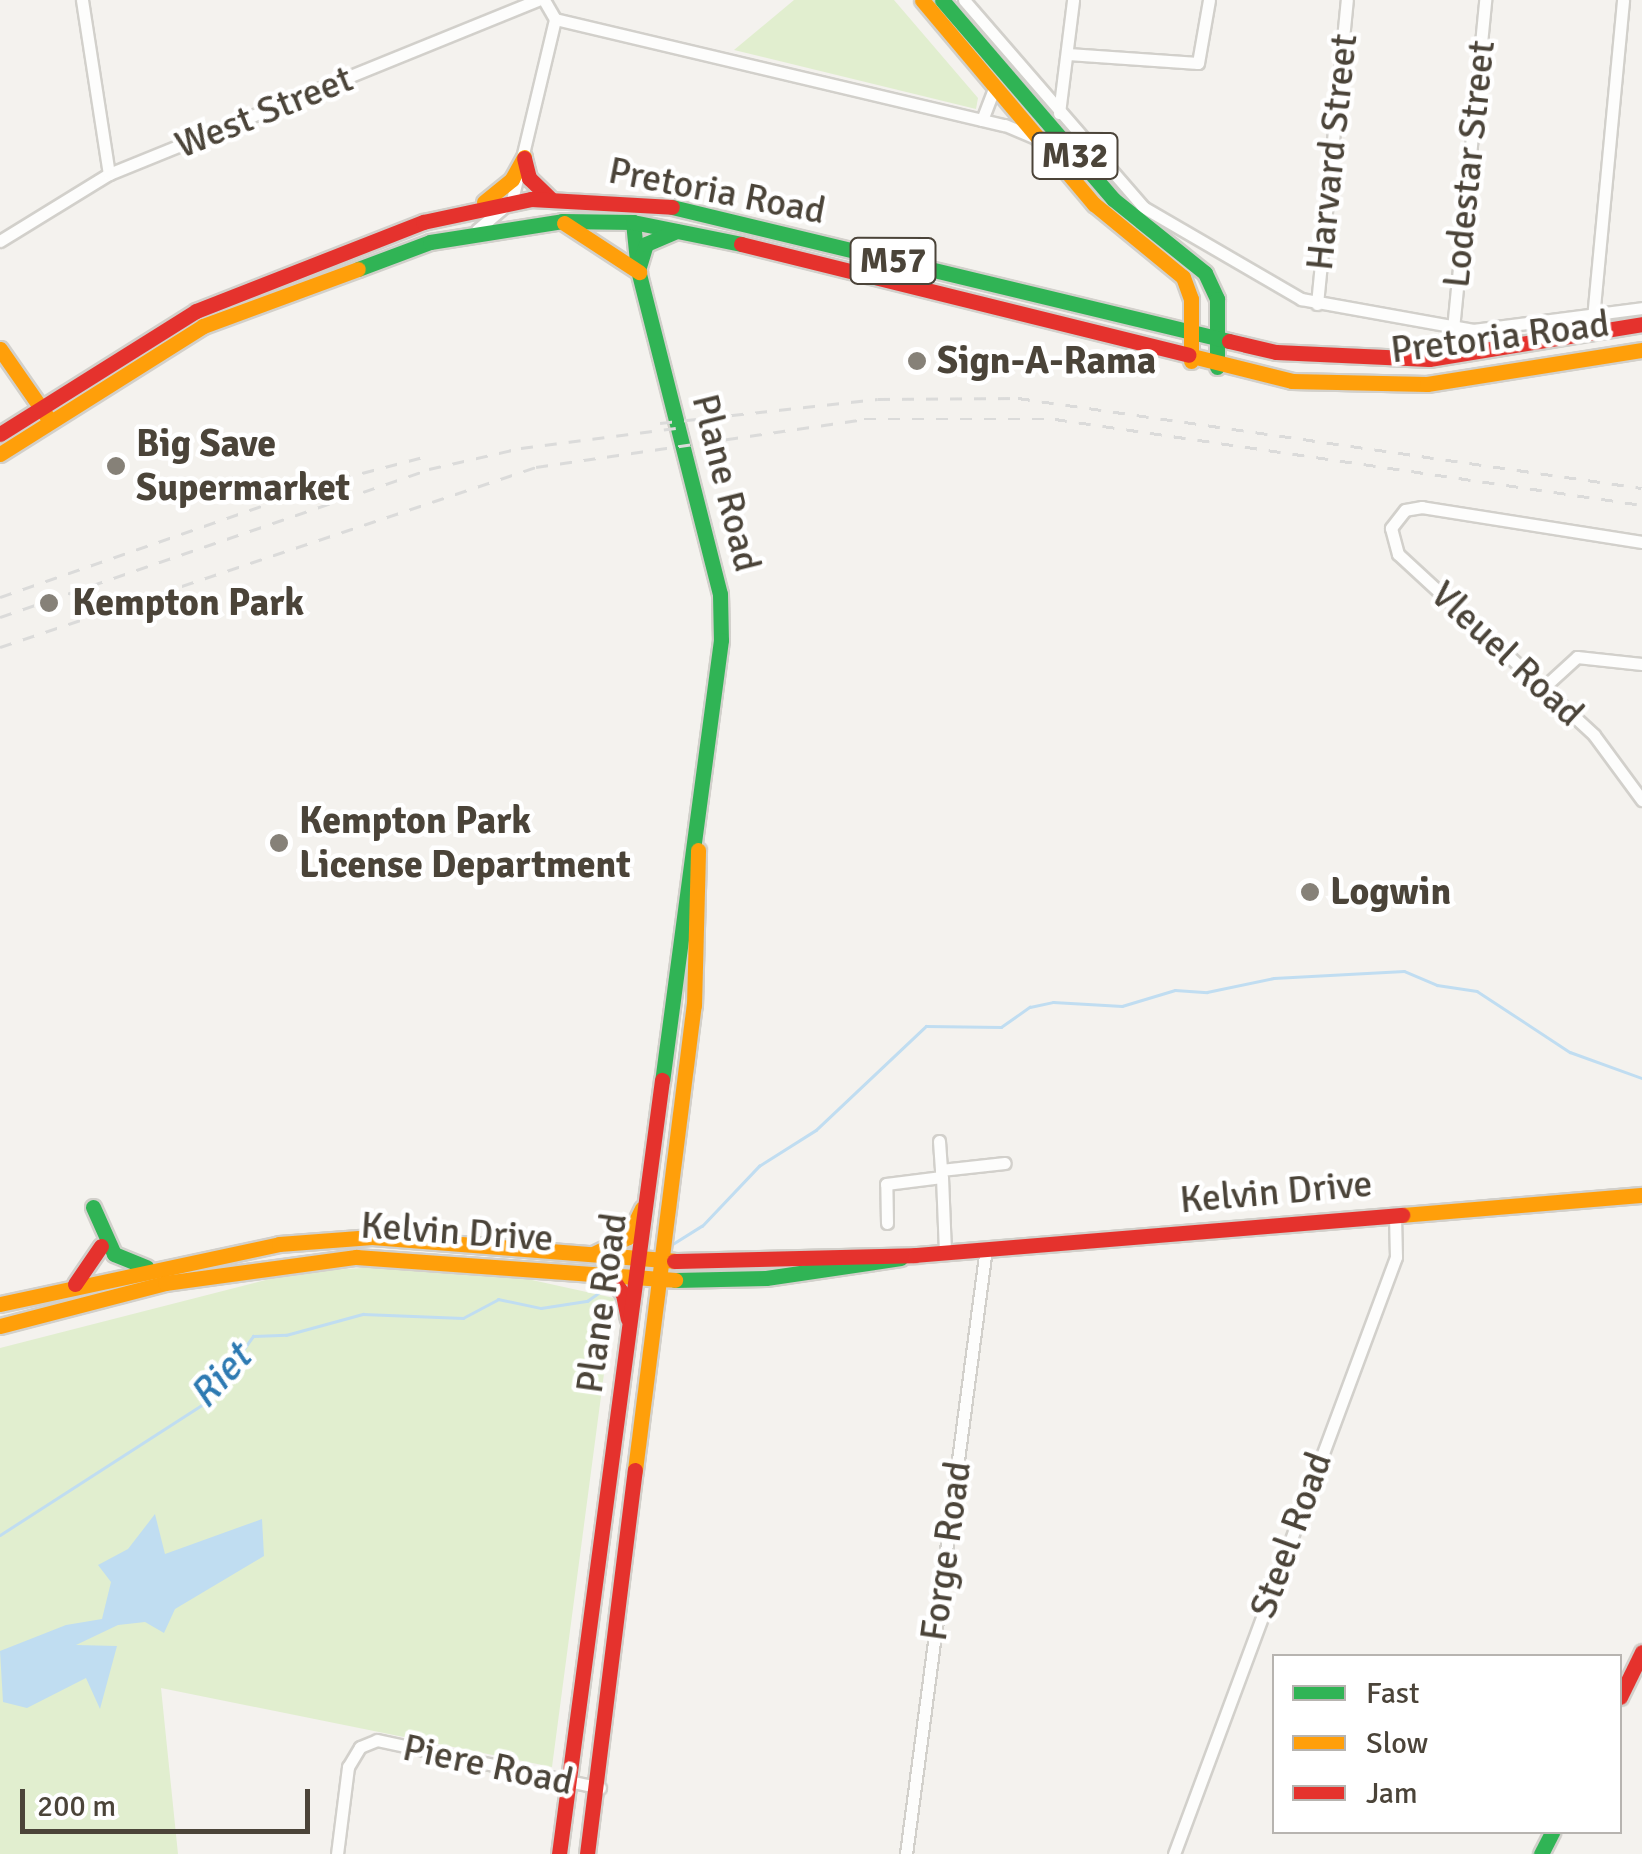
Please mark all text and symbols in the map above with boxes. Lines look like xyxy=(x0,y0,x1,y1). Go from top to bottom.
street label: Harvard Street xyxy=(1297,31,1367,273)
street label: Lodestar Street xyxy=(1433,38,1505,290)
street label: West Street xyxy=(169,56,359,168)
road number: M32 xyxy=(1030,126,1120,186)
street label: Pretoria Road xyxy=(605,148,829,234)
road number: M57 xyxy=(848,231,938,291)
street label: Pretoria Road xyxy=(1388,301,1612,373)
place label: Sign-A-Rama xyxy=(937,338,1156,384)
marker: Sign-A-Rama xyxy=(906,350,928,372)
street label: Plane Road xyxy=(682,389,770,577)
place label: Big Save Supermarket xyxy=(136,421,350,510)
marker: Big Save Supermarket xyxy=(105,455,127,477)
street label: Vleuel Road xyxy=(1421,572,1593,736)
place label: Kempton Park xyxy=(72,580,304,626)
marker: Kempton Park xyxy=(36,590,62,616)
place label: Kempton Park License Department xyxy=(299,798,631,888)
marker: Kempton Park License Department xyxy=(268,832,290,854)
place label: Logwin xyxy=(1330,869,1451,915)
marker: Logwin xyxy=(1299,881,1321,903)
street label: Kelvin Drive xyxy=(1178,1161,1374,1223)
street label: Kelvin Drive xyxy=(359,1203,555,1261)
street label: Plane Road xyxy=(567,1210,637,1396)
water label: Riet xyxy=(179,1334,261,1418)
street label: Steel Road xyxy=(1240,1446,1342,1624)
street label: Forge Road xyxy=(911,1458,981,1644)
legend xyxy=(1272,1654,1622,1834)
text: Fast xyxy=(1366,1675,1419,1712)
street label: Piere Road xyxy=(399,1725,577,1805)
text: Slow xyxy=(1366,1725,1428,1762)
scale bar xyxy=(25,1769,315,1831)
text: Jam xyxy=(1366,1775,1418,1812)
text: 200 m xyxy=(37,1788,116,1825)

